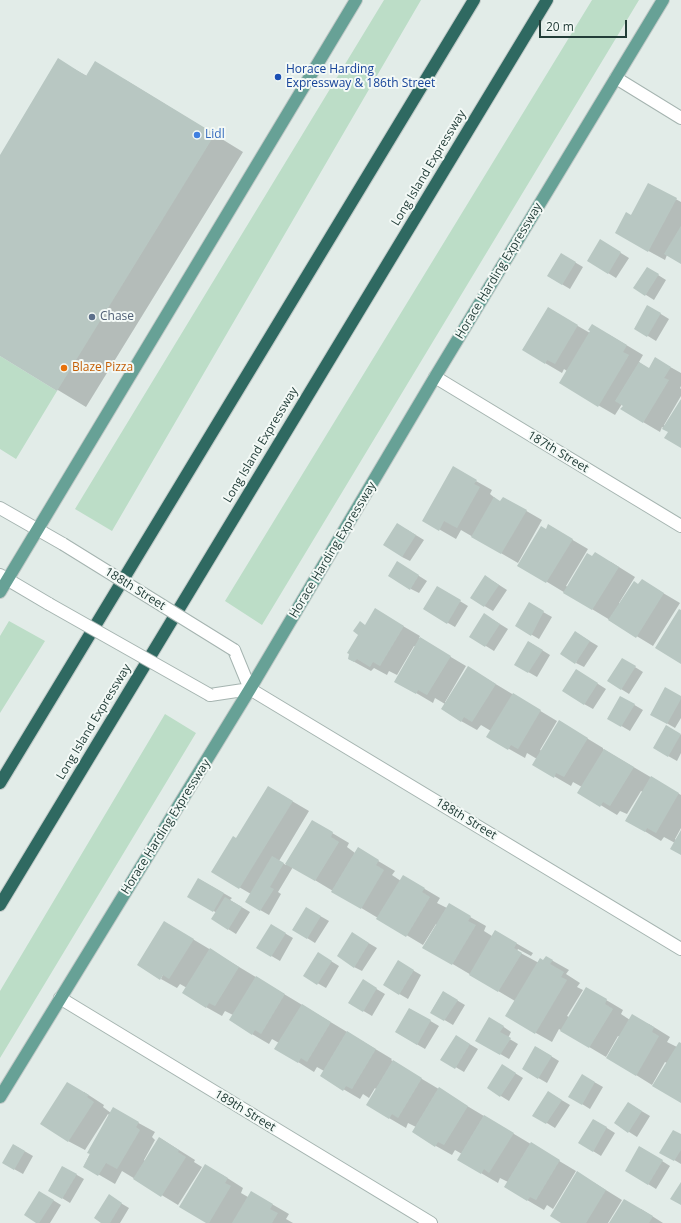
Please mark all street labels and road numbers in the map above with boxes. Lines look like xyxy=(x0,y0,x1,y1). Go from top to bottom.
street label: Long Island Expressway xyxy=(389,108,469,228)
street label: Horace Harding Expressway xyxy=(453,200,545,342)
street label: Long Island Expressway xyxy=(221,385,301,505)
street label: 187th Street xyxy=(525,428,591,476)
street label: Horace Harding Expressway xyxy=(287,479,379,621)
street label: 188th Street xyxy=(102,565,168,613)
street label: Long Island Expressway xyxy=(54,662,134,782)
street label: Horace Harding Expressway xyxy=(118,757,214,897)
street label: 188th Street xyxy=(433,795,499,843)
street label: 189th Street xyxy=(212,1087,278,1135)

